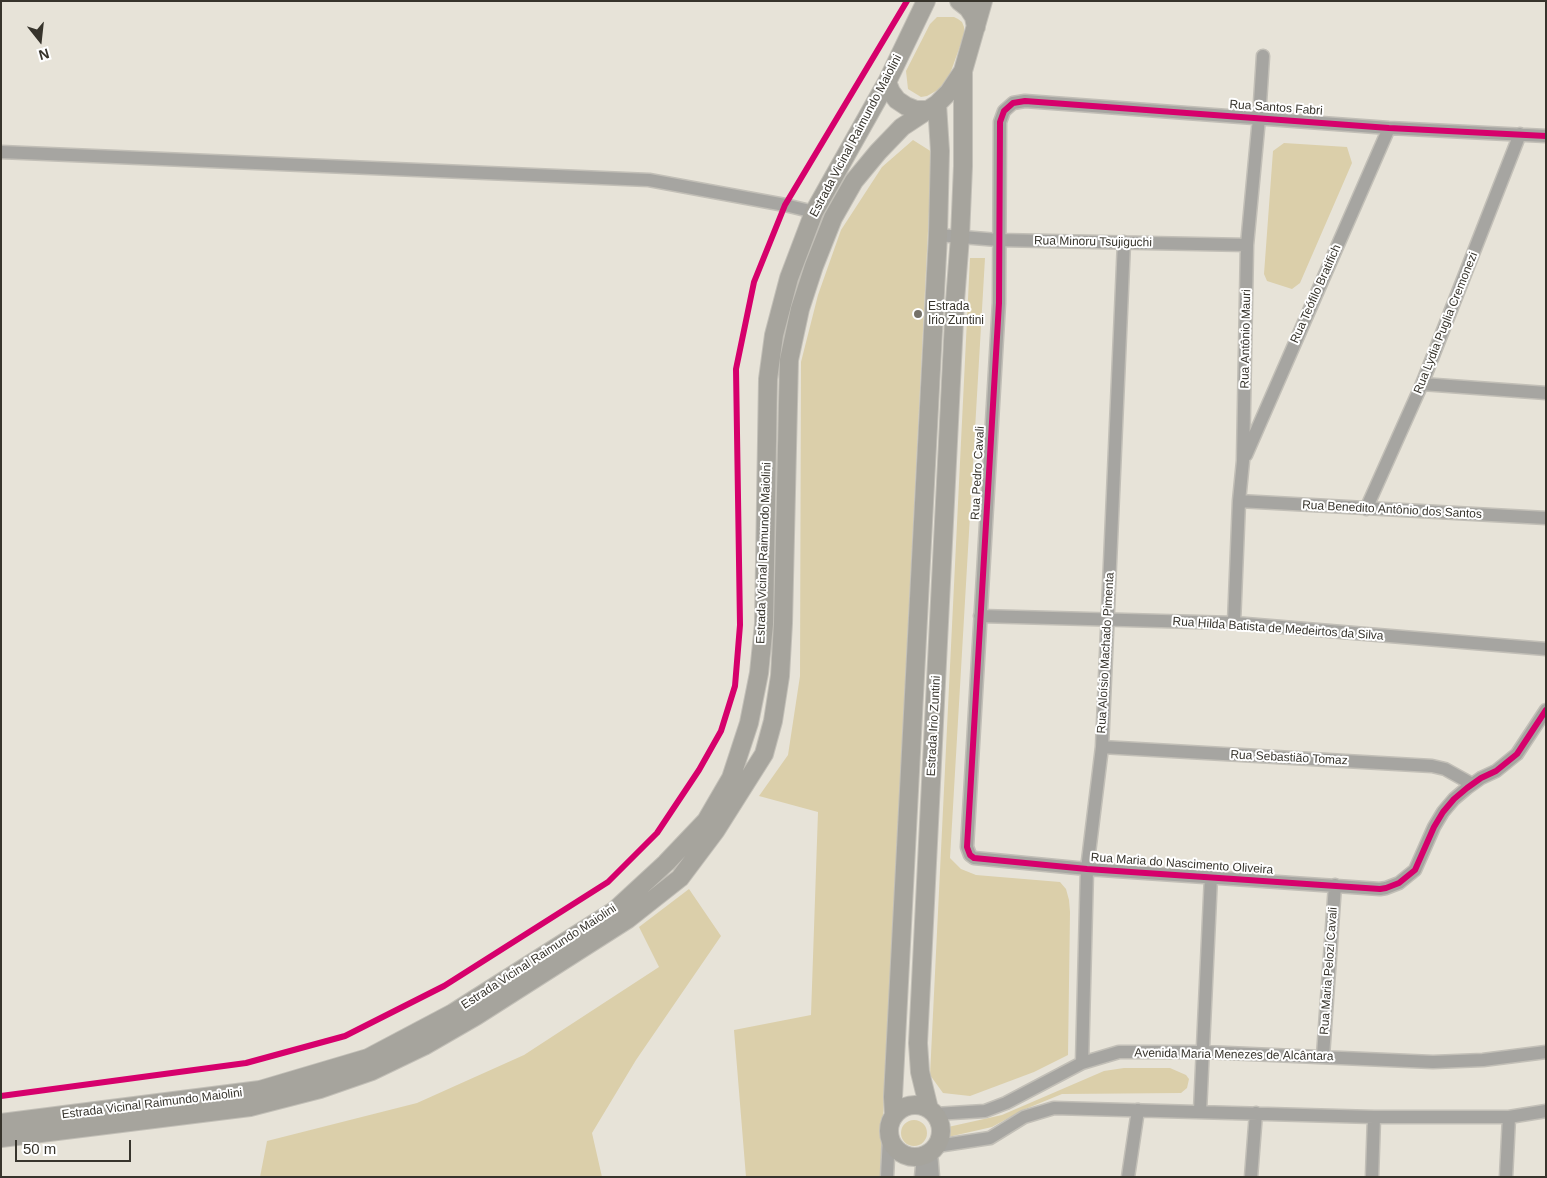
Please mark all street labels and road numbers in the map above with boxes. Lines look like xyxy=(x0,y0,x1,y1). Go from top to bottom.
street label: Estrada Vicinal Raimundo Maiolini xyxy=(807,52,905,220)
street label: Rua Santos Fabri xyxy=(1229,98,1323,118)
street label: Rua Minoru Tsujiguchi xyxy=(1034,234,1152,250)
street label: Rua Teófilo Bratifich xyxy=(1288,242,1344,346)
street label: Rua Lydia Puglia Cremonezi xyxy=(1411,250,1481,396)
street label: Rua Antônio Mauri xyxy=(1238,289,1254,389)
street label: Rua Pedro Cavali xyxy=(968,426,988,520)
street label: Estrada Vicinal Raimundo Maiolini xyxy=(754,462,774,644)
street label: Rua Benedito Antônio dos Santos xyxy=(1302,498,1482,522)
street label: Rua Aloísio Machado Pimenta xyxy=(1095,572,1117,734)
street label: Rua Hilda Batista de Medeirtos da Silva xyxy=(1172,614,1384,644)
street label: Estrada Irio Zuntini xyxy=(924,675,944,777)
street label: Rua Sebastião Tomaz xyxy=(1230,748,1348,768)
street label: Rua Maria do Nascimento Oliveira xyxy=(1090,850,1274,878)
street label: Estrada Vicinal Raimundo Maiolini xyxy=(459,901,619,1013)
street label: Rua Maria Pelozi Cavali xyxy=(1317,907,1341,1035)
street label: Avenida Maria Menezes de Alcântara xyxy=(1134,1046,1334,1064)
street label: Estrada Vicinal Raimundo Maiolini xyxy=(61,1086,243,1122)

